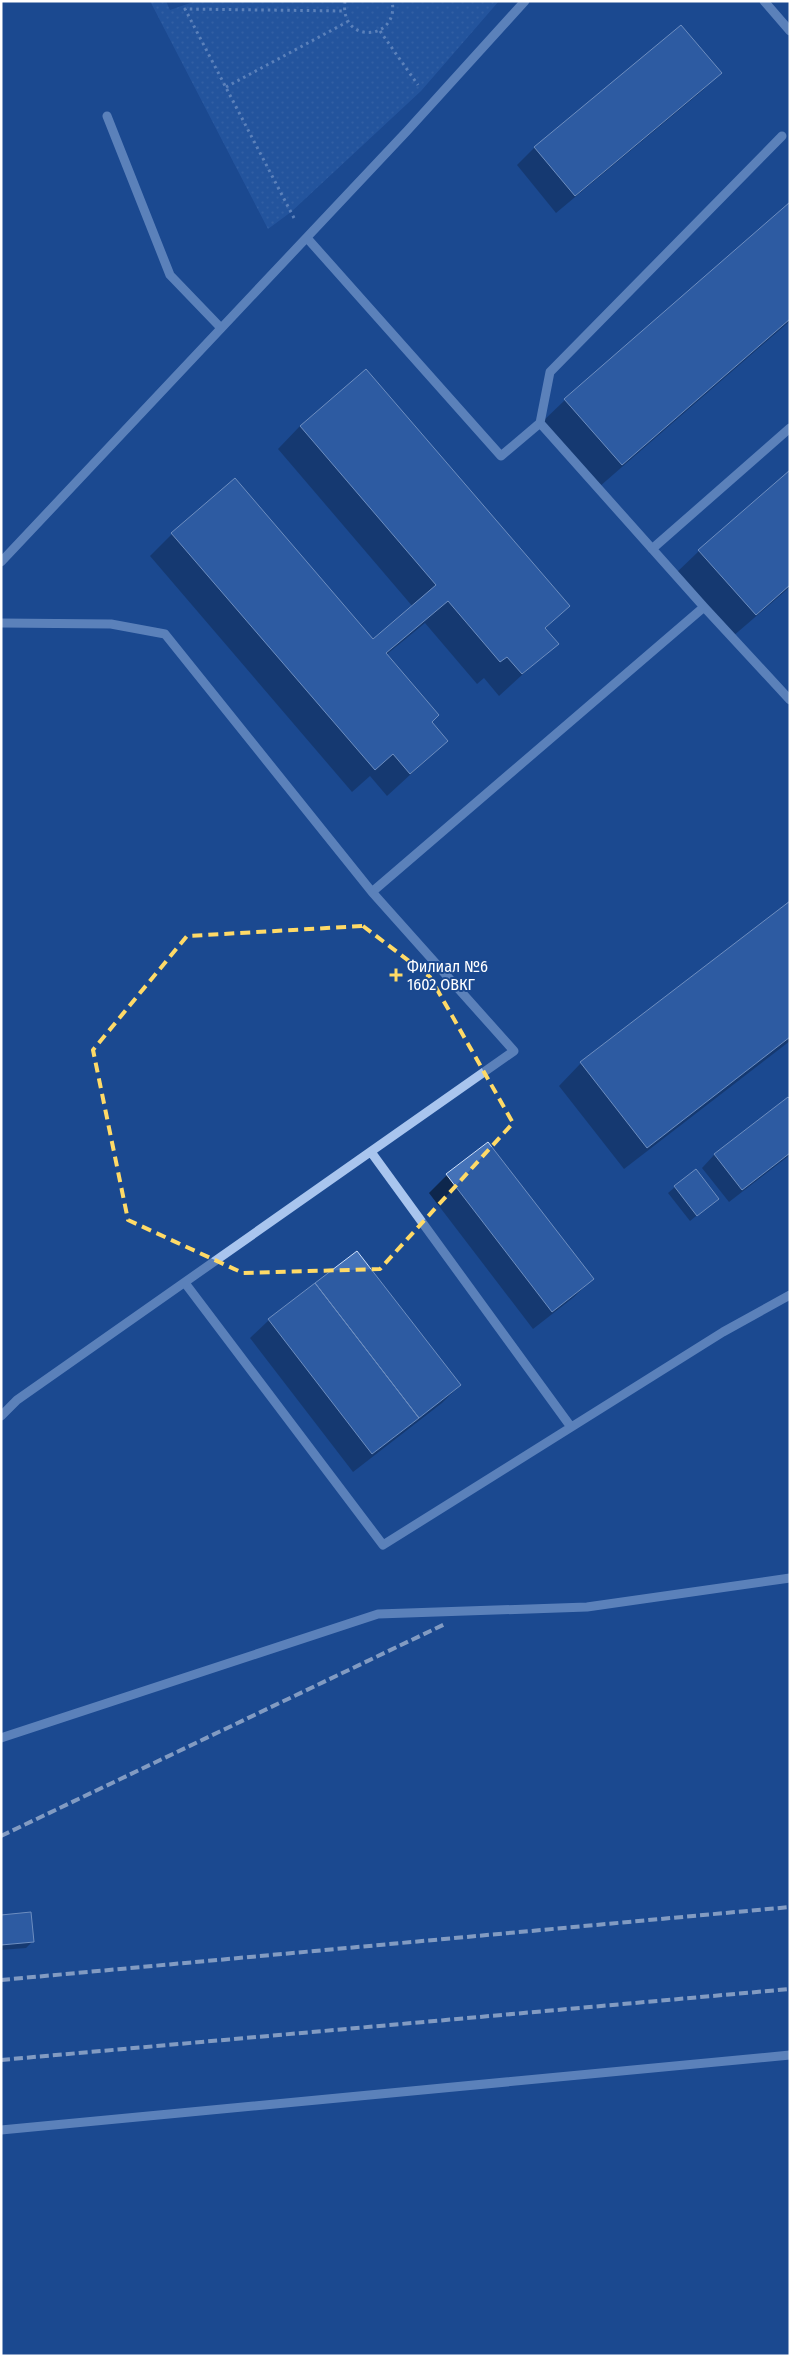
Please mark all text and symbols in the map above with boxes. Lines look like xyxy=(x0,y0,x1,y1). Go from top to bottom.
place label: Филиал №6 1602 ОВКГ xyxy=(407,957,488,994)
marker: Филиал №6 1602 ОВКГ xyxy=(389,968,403,982)

